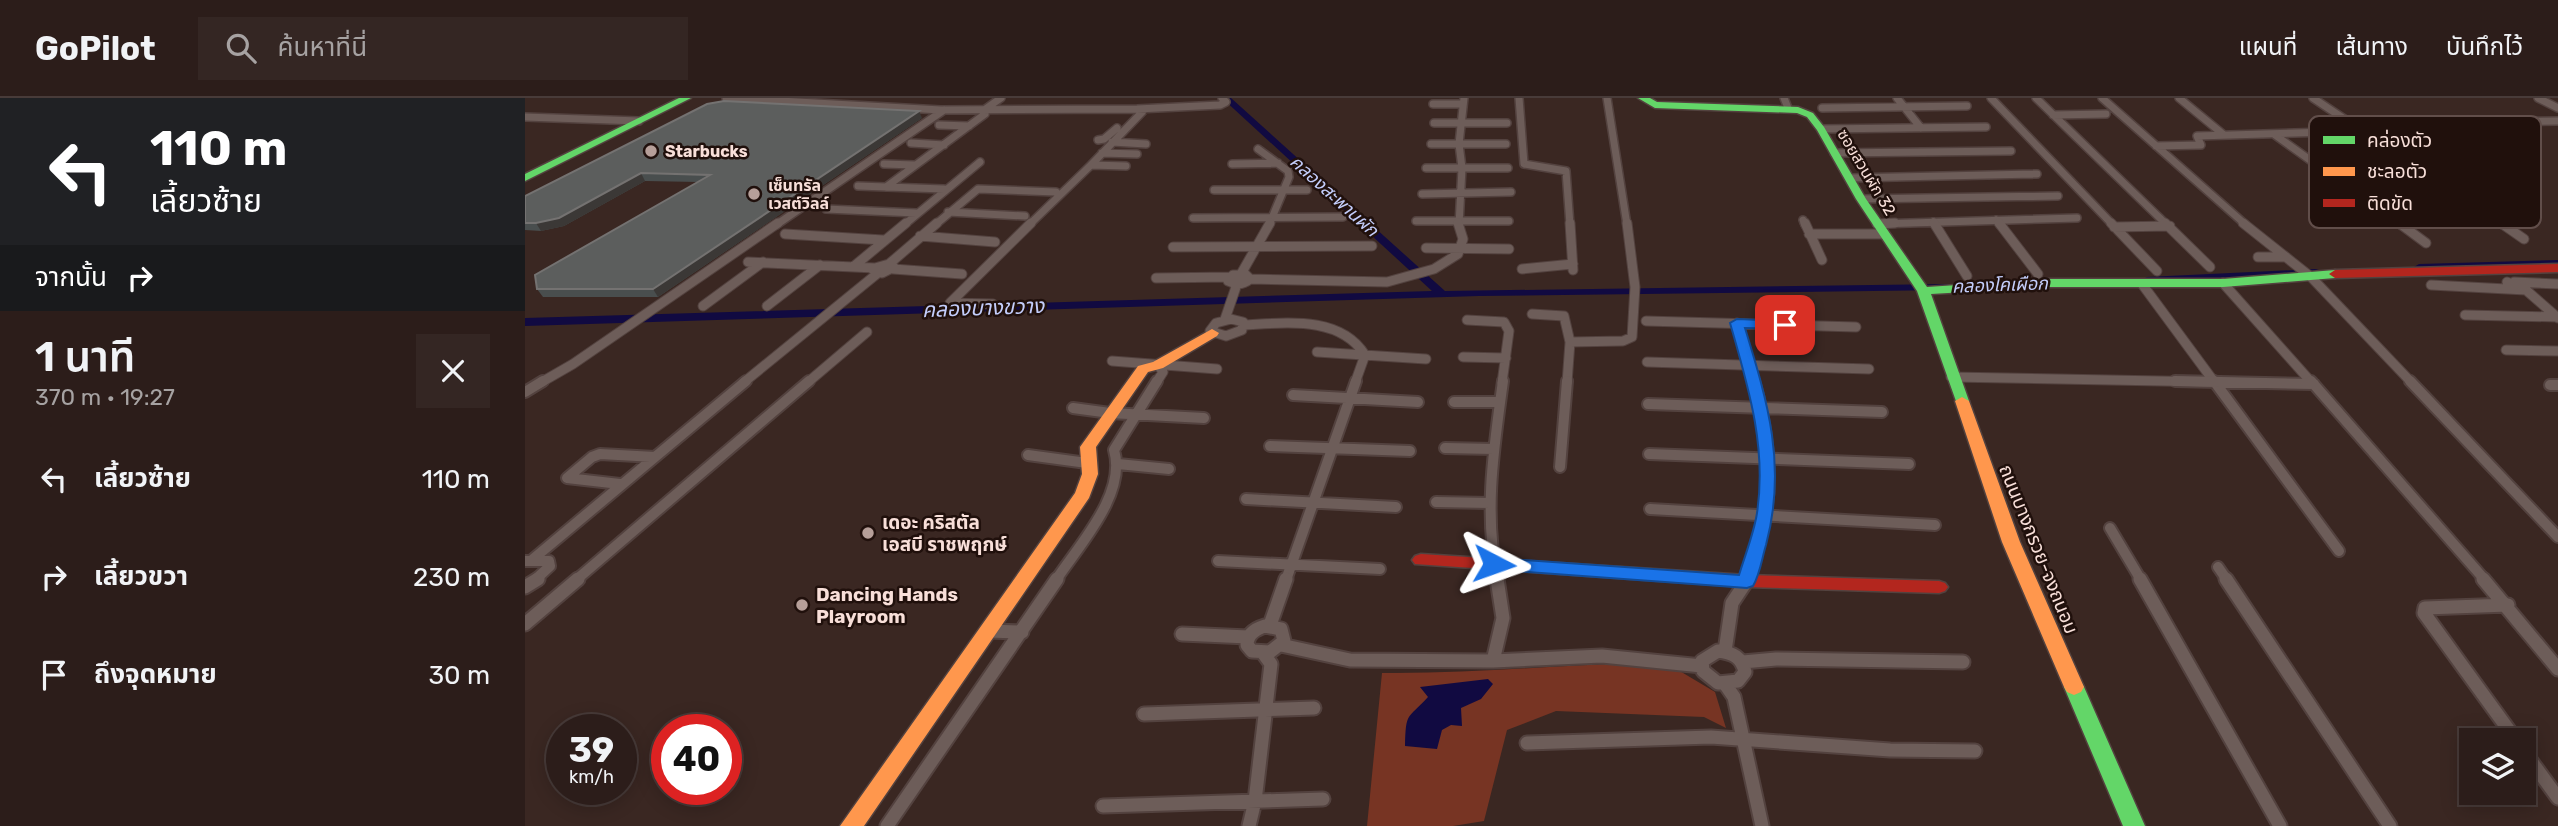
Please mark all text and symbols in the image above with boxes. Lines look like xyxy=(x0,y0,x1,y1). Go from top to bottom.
search box xyxy=(198,17,688,80)
text: GoPilot xyxy=(35,29,156,68)
icon: search xyxy=(222,29,260,67)
text: ค้นหาที่นี่ xyxy=(278,32,367,63)
text: แผนที่ xyxy=(2239,33,2297,61)
text: เส้นทาง xyxy=(2335,33,2408,61)
text: บันทึกไว้ xyxy=(2446,33,2523,61)
legend xyxy=(2309,116,2541,228)
text: 110 m xyxy=(150,119,287,177)
icon: left xyxy=(35,126,126,217)
street label: ซอยสวนผัก 32 xyxy=(1833,126,1900,219)
text: คล่องตัว xyxy=(2367,129,2432,152)
place label: Starbucks xyxy=(665,142,748,161)
marker: Starbucks xyxy=(643,143,659,159)
water label: คลองสะพานผัก xyxy=(1285,151,1384,242)
text: ชะลอตัว xyxy=(2367,160,2427,183)
place label: เซ็นทรัล เวสต์วิลล์ xyxy=(768,176,829,213)
text: เลี้ยวซ้าย xyxy=(150,182,262,220)
marker: เซ็นทรัล เวสต์วิลล์ xyxy=(746,186,762,202)
text: ติดขัด xyxy=(2367,192,2413,215)
icon: right xyxy=(121,259,159,297)
text: จากนั้น xyxy=(35,262,107,293)
water label: คลองโคเผือก xyxy=(1952,272,2049,298)
water label: คลองบางขวาง xyxy=(921,293,1046,322)
pin xyxy=(1755,295,1815,355)
icon: arrive xyxy=(1766,306,1804,344)
text: 1 นาที xyxy=(35,332,135,382)
button: close xyxy=(416,334,490,408)
text: 370 m · 19:27 xyxy=(35,383,175,411)
icon: left xyxy=(35,460,73,498)
street label: ถนนบางกรวย-จงถนอม xyxy=(1994,461,2083,637)
text: เลี้ยวซ้าย xyxy=(94,463,191,494)
text: 110 m xyxy=(422,464,490,495)
place label: เดอะ คริสตัล เอสบี ราชพฤกษ์ xyxy=(882,511,1007,556)
marker: เดอะ คริสตัล เอสบี ราชพฤกษ์ xyxy=(860,525,876,541)
position arrow xyxy=(1457,527,1531,601)
icon: right xyxy=(35,558,73,596)
text: เลี้ยวขวา xyxy=(94,561,188,592)
text: 230 m xyxy=(413,562,490,593)
place label: Dancing Hands Playroom xyxy=(816,583,958,628)
marker: Dancing Hands Playroom xyxy=(794,597,810,613)
icon: arrive xyxy=(35,656,73,694)
text: ถึงจุดหมาย xyxy=(94,659,217,690)
text: 30 m xyxy=(428,660,490,691)
speed limit sign: 40 xyxy=(651,714,742,805)
map controls xyxy=(2459,728,2536,805)
button: layers xyxy=(2459,728,2536,805)
text: 39 xyxy=(569,729,614,771)
text: km/h xyxy=(569,766,614,788)

